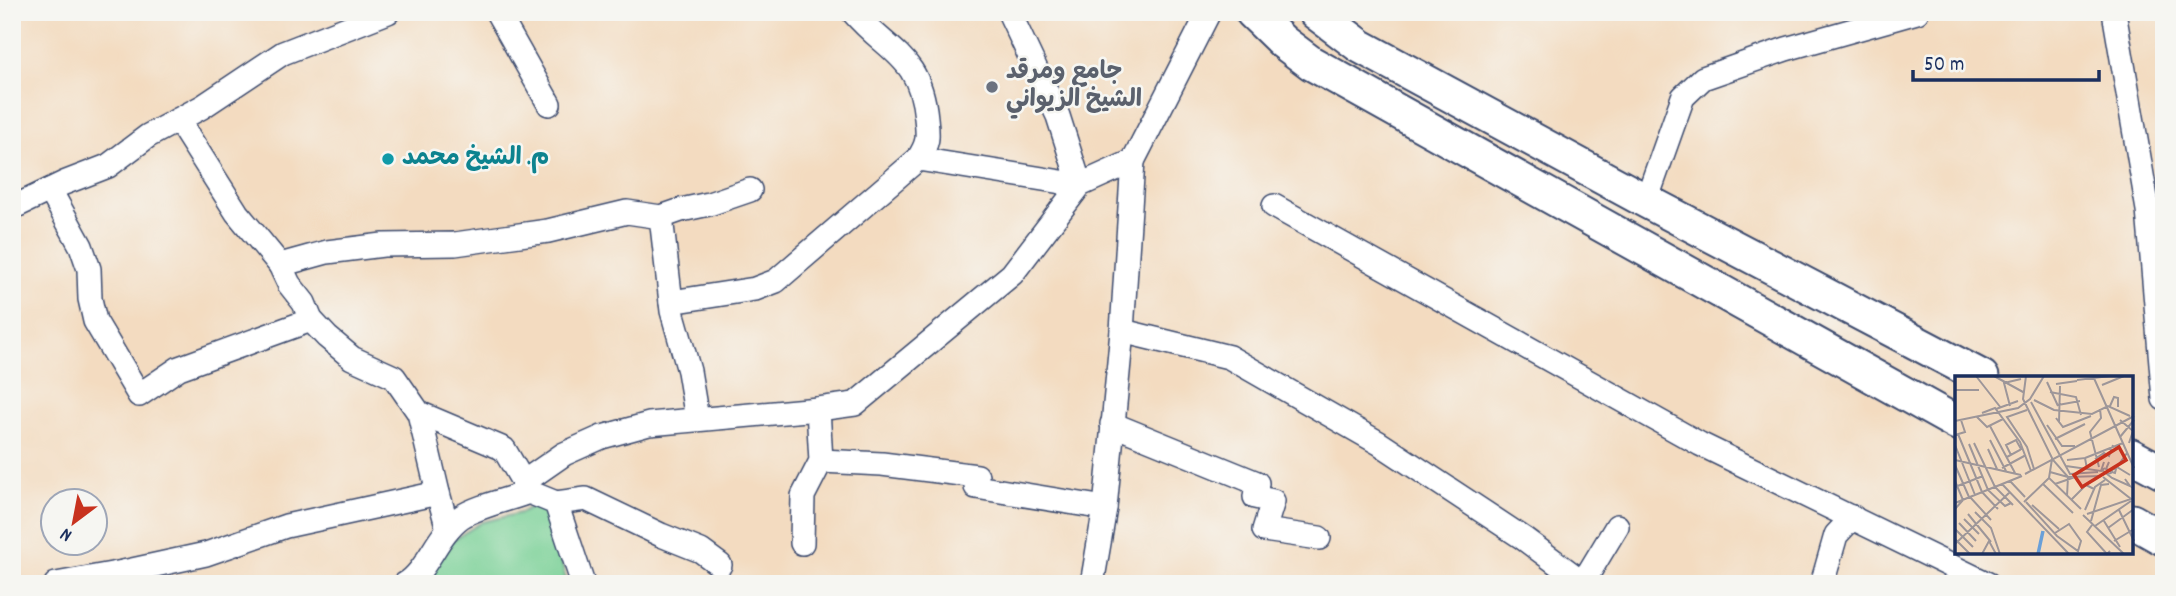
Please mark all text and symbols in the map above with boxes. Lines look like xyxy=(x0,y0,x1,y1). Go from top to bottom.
scale bar xyxy=(1913,38,2099,82)
text: 50 m xyxy=(1924,51,1964,81)
place label: جامع ومرقد الشيخ الزيواني xyxy=(1006,56,1142,119)
marker: جامع ومرقد الشيخ الزيواني xyxy=(984,79,1000,95)
place label: م. الشيخ محمد xyxy=(402,142,549,176)
marker: م. الشيخ محمد xyxy=(380,151,396,167)
inset map xyxy=(1955,376,2134,554)
north arrow xyxy=(38,488,108,558)
text: N xyxy=(56,520,78,547)

